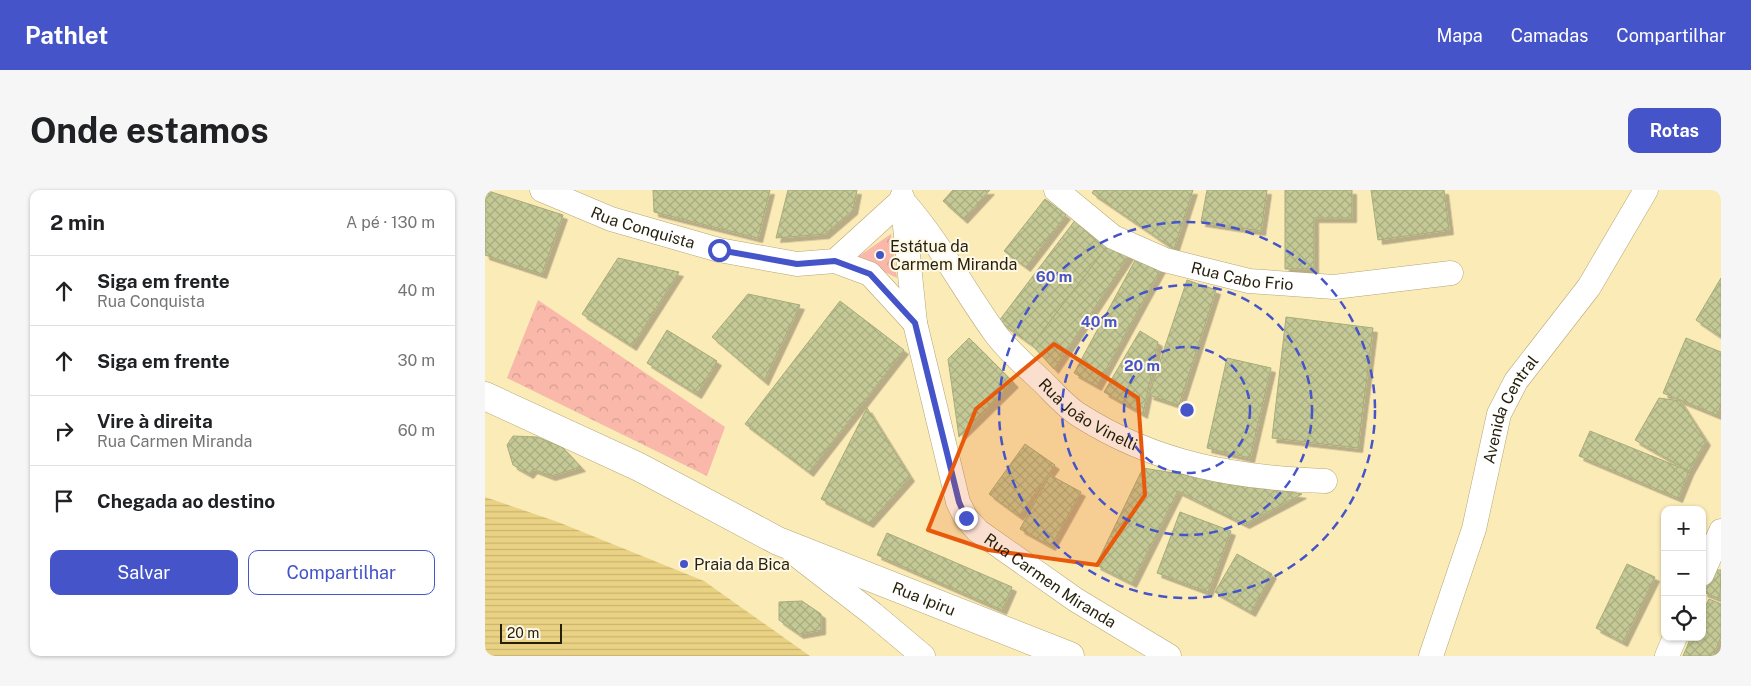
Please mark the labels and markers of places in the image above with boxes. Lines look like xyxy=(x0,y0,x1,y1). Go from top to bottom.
place label: Estátua da Carmem Miranda xyxy=(890,237,1017,274)
marker: Estátua da Carmem Miranda xyxy=(874,249,886,261)
centre of rings xyxy=(1178,401,1196,419)
place label: Praia da Bica xyxy=(694,555,790,574)
marker: Praia da Bica xyxy=(678,558,690,570)

